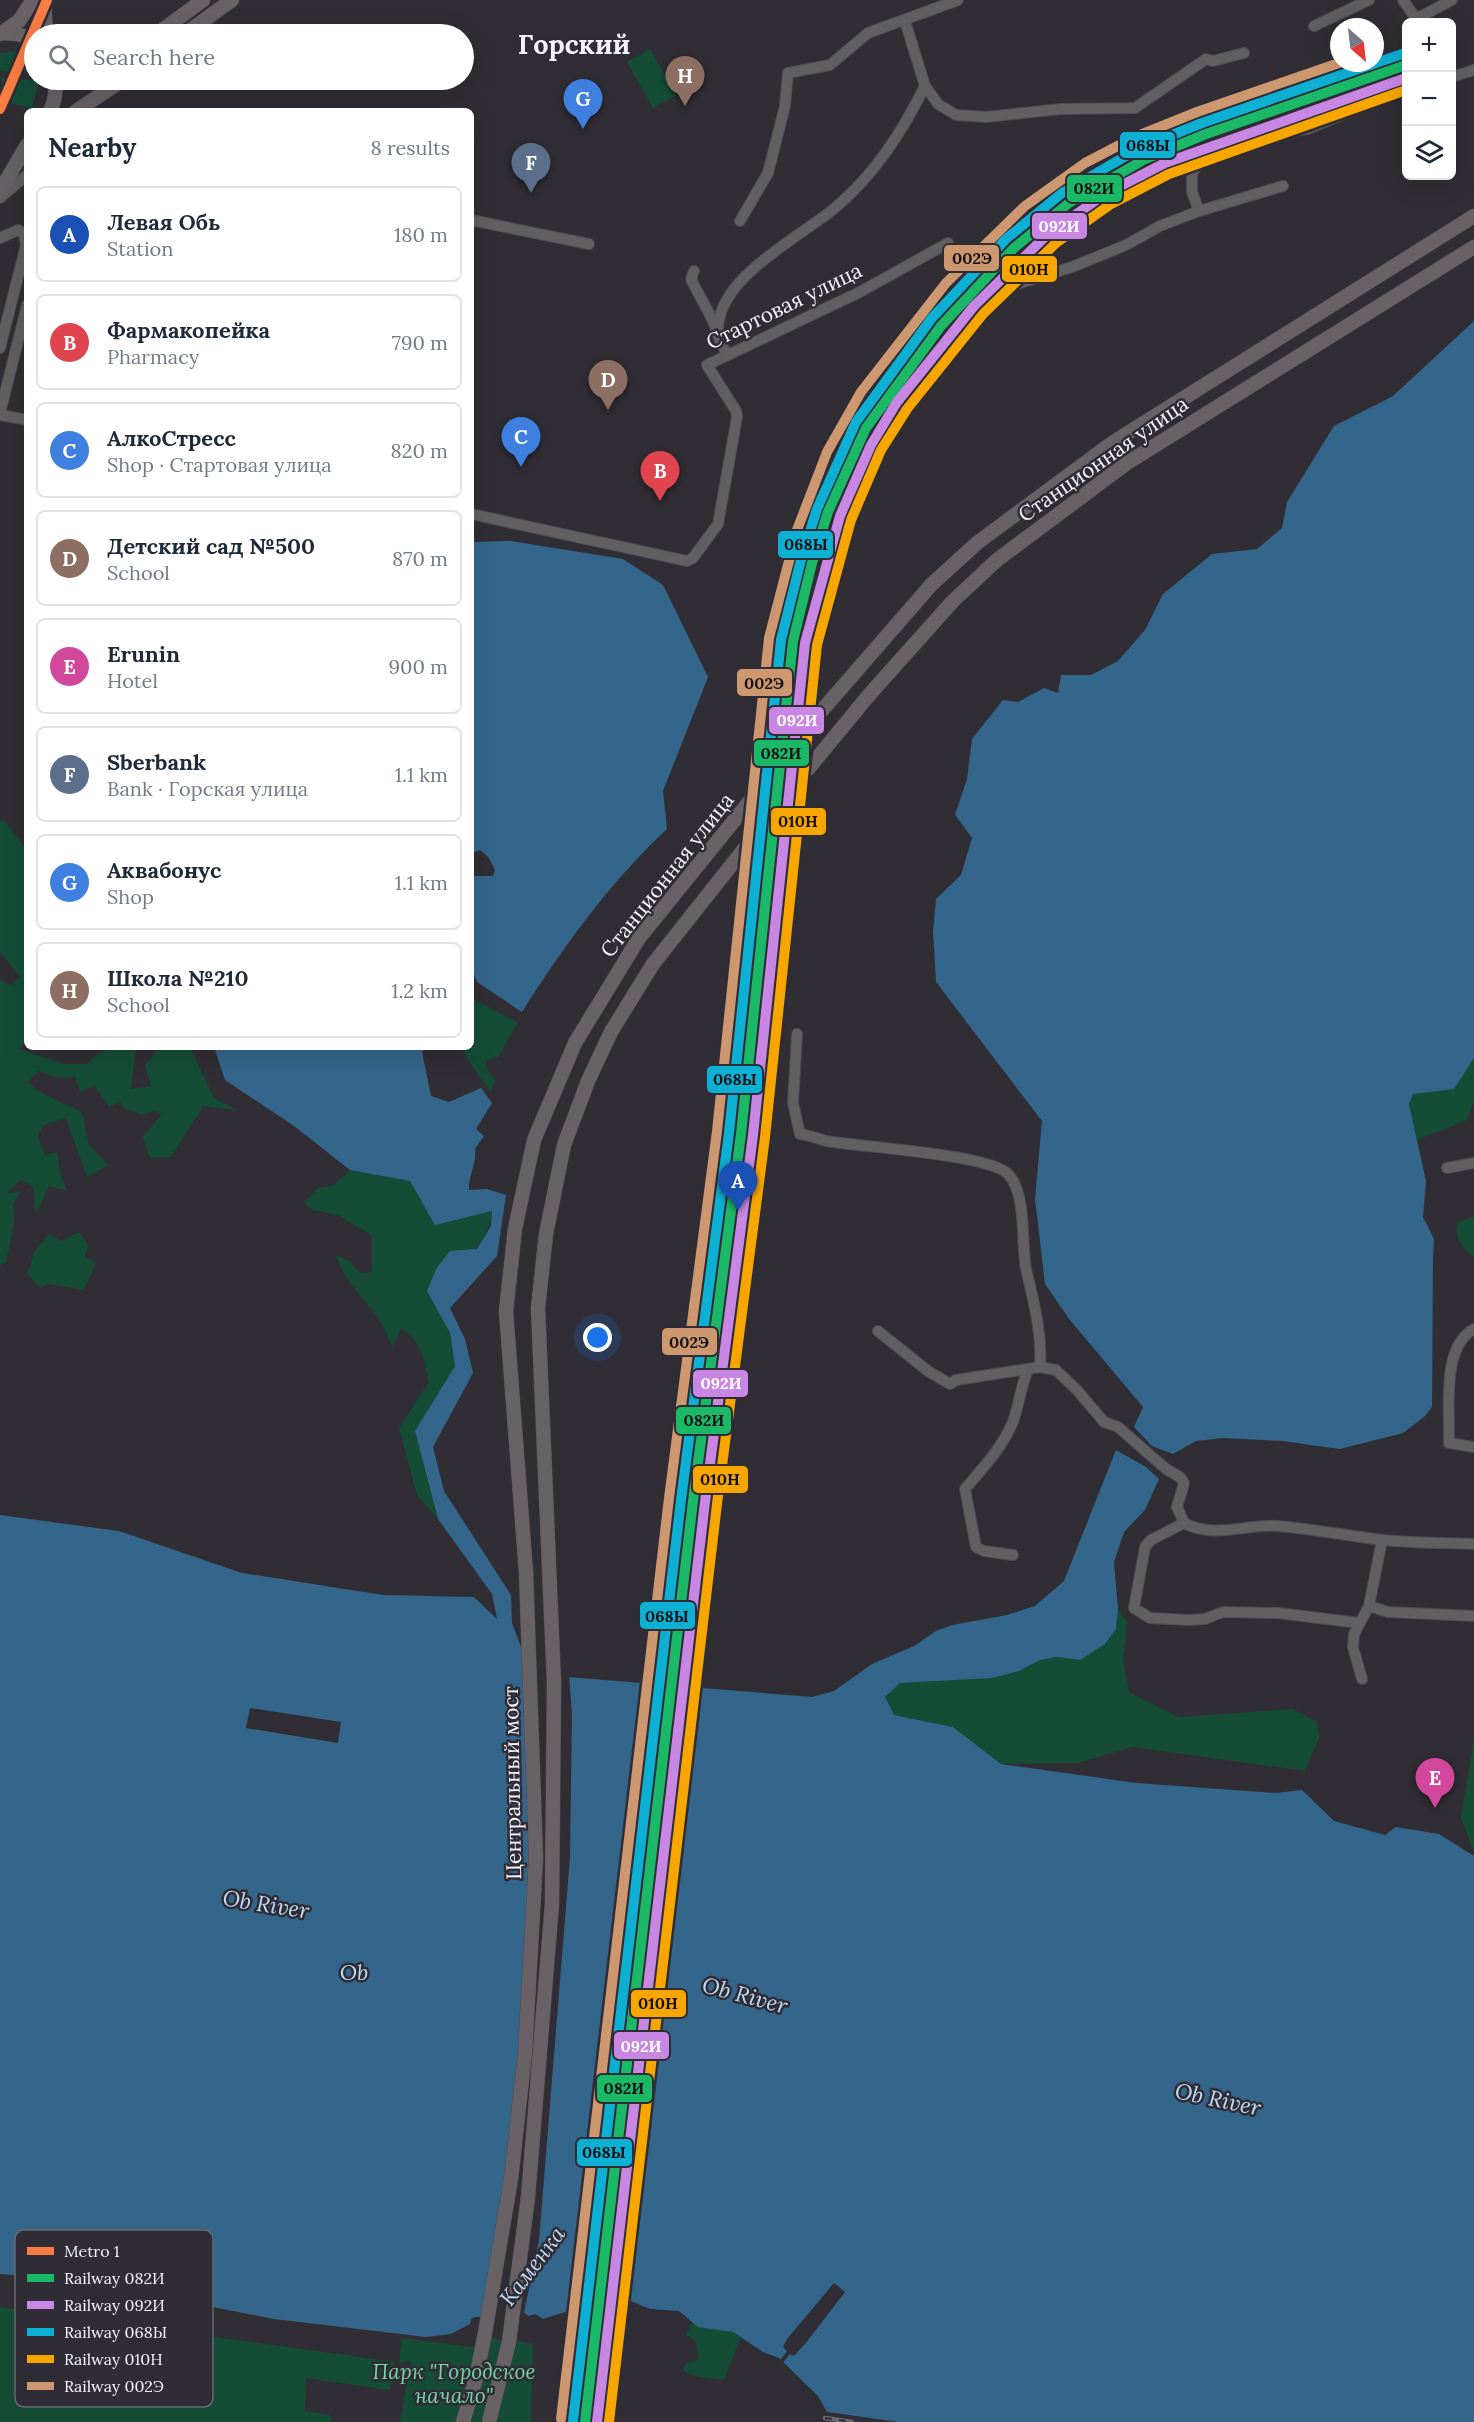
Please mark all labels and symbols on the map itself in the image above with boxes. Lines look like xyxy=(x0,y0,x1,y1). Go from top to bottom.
north arrow xyxy=(1330,18,1384,72)
district label: Горский xyxy=(518,27,630,61)
pin: H xyxy=(666,57,704,106)
pin: G xyxy=(564,80,602,129)
line badge: 068Ы xyxy=(1119,131,1176,159)
text: 068Ы xyxy=(1126,135,1170,155)
pin: F xyxy=(512,144,550,193)
line badge: 082И xyxy=(1066,174,1123,203)
text: 082И xyxy=(1074,178,1114,198)
line badge: 092И xyxy=(1031,212,1088,240)
text: 092И xyxy=(1038,216,1080,236)
line badge: 002Э xyxy=(943,244,1000,272)
text: 002Э xyxy=(952,248,992,268)
line badge: 010Н xyxy=(1001,255,1058,283)
street label: Стартовая улица xyxy=(702,256,867,355)
text: 010Н xyxy=(1009,259,1049,279)
pin: D xyxy=(588,360,628,410)
street label: Станционная улица xyxy=(1013,390,1193,528)
pin: C xyxy=(502,418,540,467)
pin: B xyxy=(640,452,680,501)
line badge: 068Ы xyxy=(777,530,834,559)
text: 068Ы xyxy=(784,534,828,554)
line badge: 002Э xyxy=(736,668,793,697)
text: 002Э xyxy=(744,673,784,693)
line badge: 092И xyxy=(768,706,825,735)
text: 092И xyxy=(776,710,818,730)
line badge: 082И xyxy=(753,739,810,767)
text: 082И xyxy=(761,743,801,763)
street label: Станционная улица xyxy=(594,787,740,963)
line badge: 010Н xyxy=(770,807,827,836)
text: 010Н xyxy=(778,811,818,831)
line badge: 068Ы xyxy=(706,1065,763,1094)
text: 068Ы xyxy=(713,1069,757,1089)
pin: A xyxy=(718,1162,758,1211)
your location xyxy=(583,1323,612,1352)
line badge: 002Э xyxy=(661,1327,718,1356)
text: 002Э xyxy=(669,1332,709,1352)
line badge: 092И xyxy=(692,1369,749,1398)
text: 092И xyxy=(700,1373,742,1393)
line badge: 082И xyxy=(675,1406,732,1435)
text: 082И xyxy=(684,1410,724,1430)
line badge: 010Н xyxy=(692,1465,749,1494)
text: 010Н xyxy=(700,1469,740,1489)
line badge: 068Ы xyxy=(639,1601,696,1630)
text: 068Ы xyxy=(645,1606,689,1626)
street label: Центральный мост xyxy=(497,1686,527,1880)
pin: E xyxy=(1416,1758,1454,1808)
water label: Ob River xyxy=(221,1883,312,1925)
water label: Ob xyxy=(340,1958,368,1986)
water label: Ob River xyxy=(699,1970,792,2020)
line badge: 010Н xyxy=(630,1989,687,2018)
text: 010Н xyxy=(638,1993,678,2013)
line badge: 092И xyxy=(613,2031,670,2060)
text: 092И xyxy=(620,2036,662,2056)
line badge: 082И xyxy=(596,2074,653,2103)
water label: Ob River xyxy=(1172,2076,1265,2122)
text: 082И xyxy=(604,2078,644,2098)
line badge: 068Ы xyxy=(576,2138,633,2167)
text: 068Ы xyxy=(582,2142,626,2162)
water label: Каменка xyxy=(493,2220,571,2311)
legend xyxy=(15,2230,213,2407)
text: Metro 1 xyxy=(64,2241,120,2261)
text: Railway 082И xyxy=(64,2268,165,2288)
text: Railway 092И xyxy=(64,2295,165,2315)
text: Railway 068Ы xyxy=(64,2322,167,2342)
text: Railway 010Н xyxy=(64,2349,163,2369)
park label: Парк "Городское начало" xyxy=(373,2358,535,2409)
text: Railway 002Э xyxy=(64,2376,164,2396)

